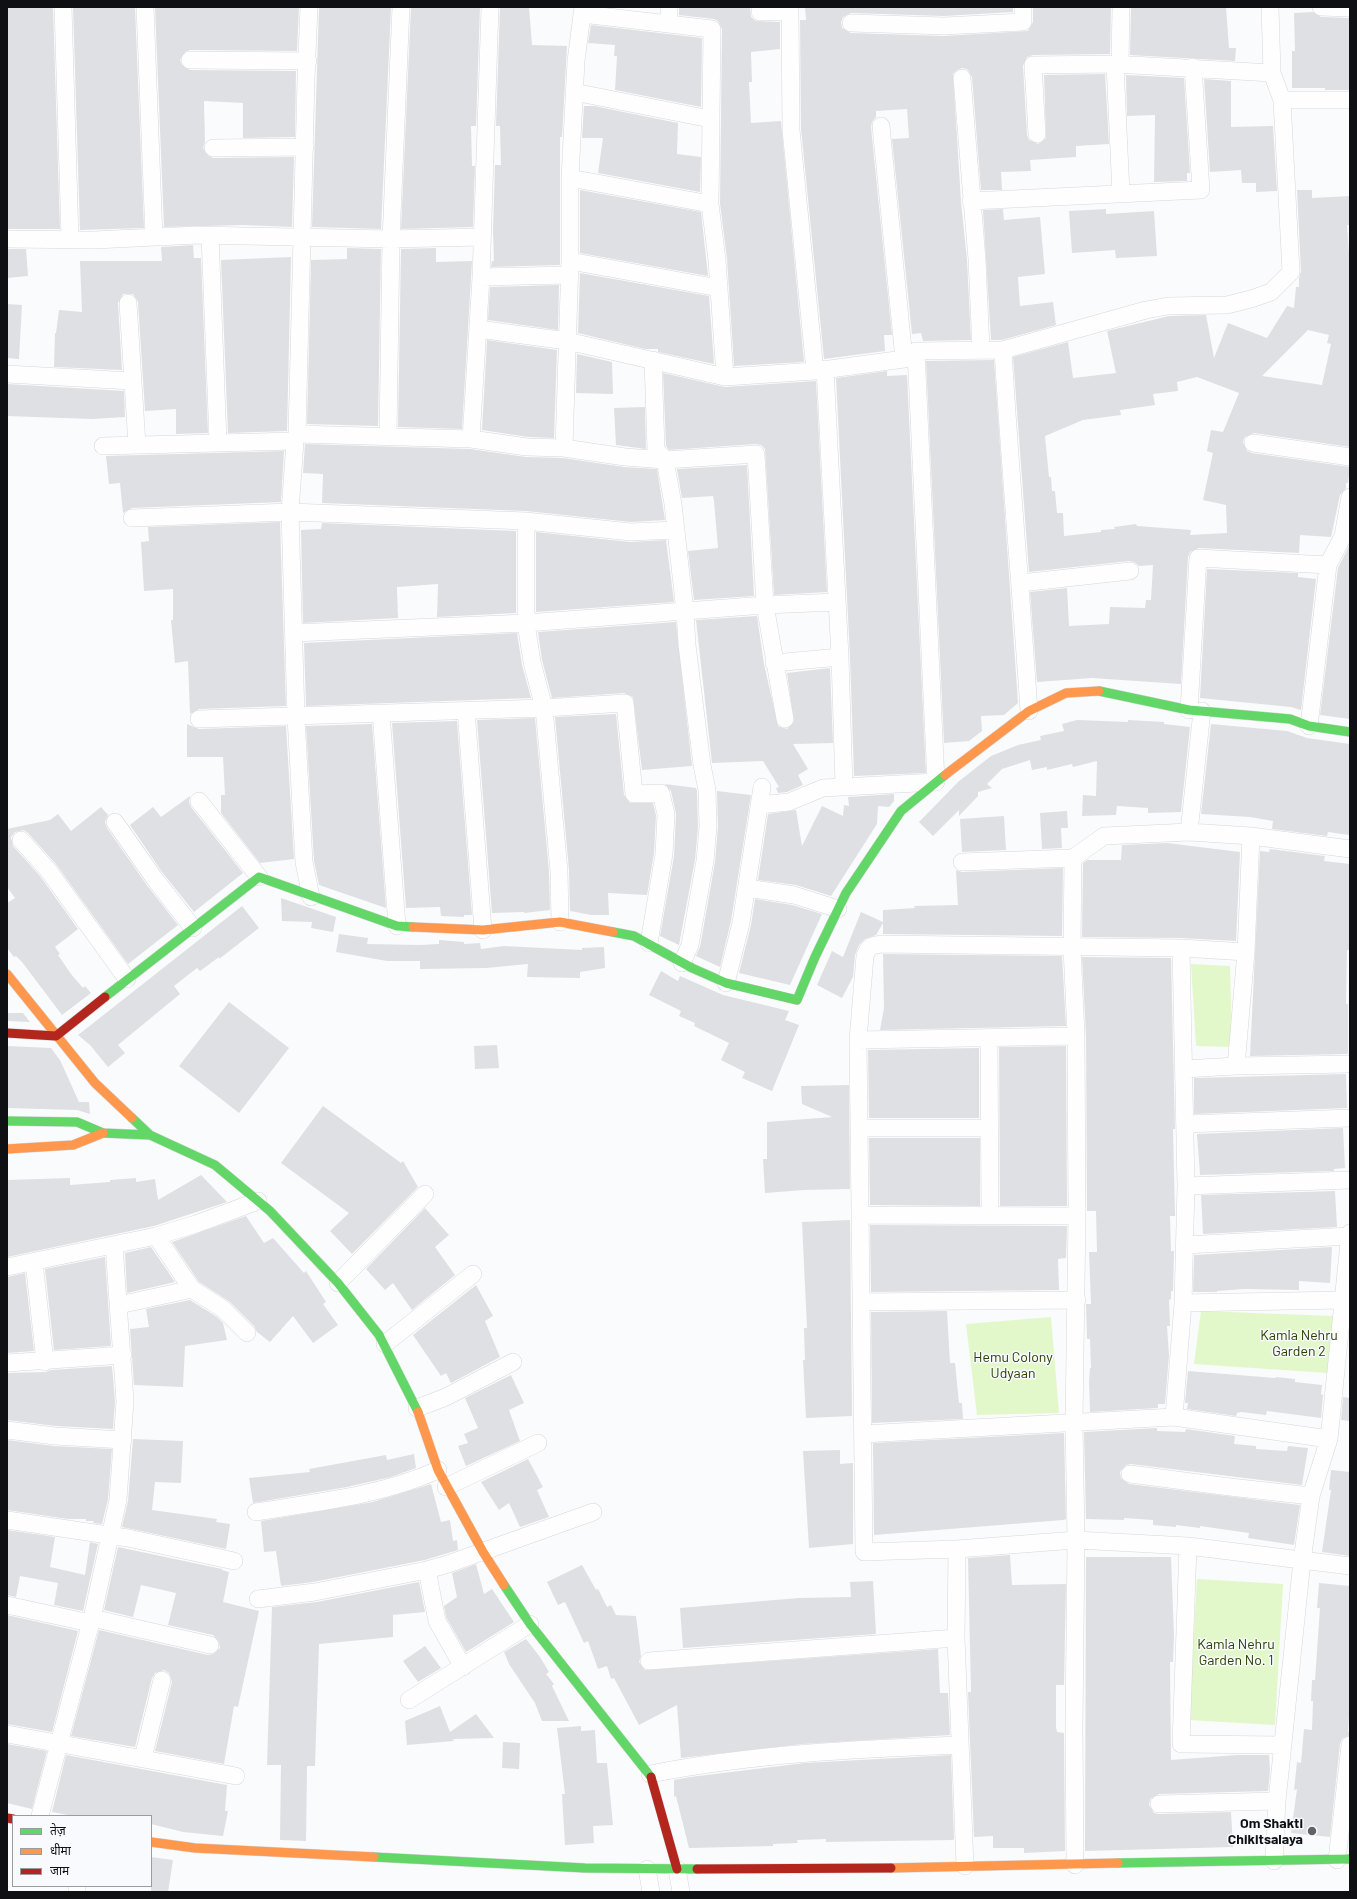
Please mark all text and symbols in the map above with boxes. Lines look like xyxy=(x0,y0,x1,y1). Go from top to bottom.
park label: Kamla Nehru Garden 2 xyxy=(1260,1327,1338,1360)
park label: Hemu Colony Udyaan xyxy=(973,1349,1053,1382)
park label: Kamla Nehru Garden No. 1 xyxy=(1197,1636,1275,1668)
legend xyxy=(12,1815,152,1887)
place label: Om Shakti Chikitsalaya xyxy=(1228,1815,1303,1848)
text: तेज़ xyxy=(50,1823,66,1837)
marker: Om Shakti Chikitsalaya xyxy=(1306,1825,1318,1837)
text: धीमा xyxy=(50,1843,71,1857)
text: जाम xyxy=(50,1863,69,1877)

